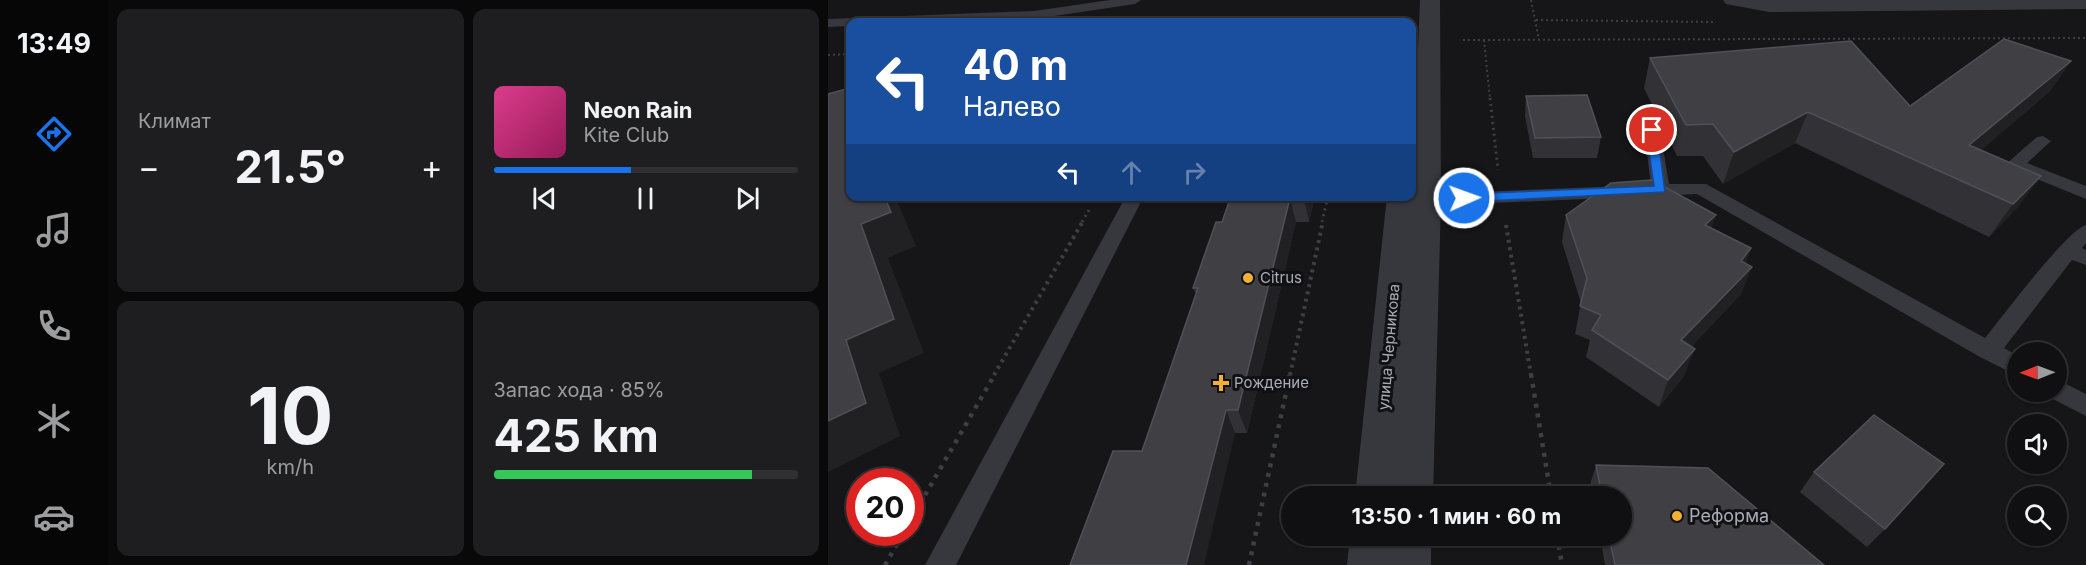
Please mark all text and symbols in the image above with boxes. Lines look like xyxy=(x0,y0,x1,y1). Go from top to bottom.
text: 13:49 xyxy=(17,27,91,60)
text: 40 m xyxy=(963,39,1068,90)
icon: left xyxy=(864,42,942,120)
text: Налево xyxy=(963,90,1061,123)
text: Neon Rain xyxy=(584,97,693,123)
pin xyxy=(1626,104,1677,155)
text: Климат xyxy=(138,109,211,133)
icon: directions xyxy=(33,113,75,155)
icon: arrive xyxy=(1635,113,1668,146)
text: Kite Club xyxy=(584,123,669,147)
text: 21.5° xyxy=(234,139,346,194)
text: − xyxy=(138,147,160,187)
text: + xyxy=(421,147,443,187)
icon: left xyxy=(1052,156,1085,189)
icon: ahead xyxy=(1115,156,1148,189)
icon: right xyxy=(1178,156,1211,189)
position arrow xyxy=(1432,166,1496,230)
icon: previous xyxy=(528,182,561,215)
icon: pause xyxy=(629,182,662,215)
icon: next xyxy=(731,182,764,215)
icon: music xyxy=(33,209,75,251)
place label: Citrus xyxy=(1260,268,1302,287)
marker: Citrus xyxy=(1241,271,1255,285)
street label: улица Черникова xyxy=(1374,283,1403,411)
icon: phone xyxy=(33,305,75,347)
north arrow xyxy=(2007,342,2067,402)
map controls xyxy=(2007,342,2067,546)
text: 10 xyxy=(247,368,333,463)
place label: Рождение xyxy=(1234,373,1309,392)
marker: Рождение xyxy=(1212,374,1230,392)
text: Запас хода · 85% xyxy=(494,378,665,402)
icon: climate xyxy=(33,400,75,442)
text: 425 km xyxy=(494,408,659,463)
button: sound xyxy=(2007,414,2067,474)
text: km/h xyxy=(266,455,314,479)
speed limit sign: 20 xyxy=(846,468,924,546)
button: search xyxy=(2007,486,2067,546)
icon: car xyxy=(33,496,75,538)
text: 13:50 · 1 мин · 60 m xyxy=(1352,503,1561,529)
place label: Реформа xyxy=(1689,505,1769,526)
marker: Реформа xyxy=(1670,509,1684,523)

